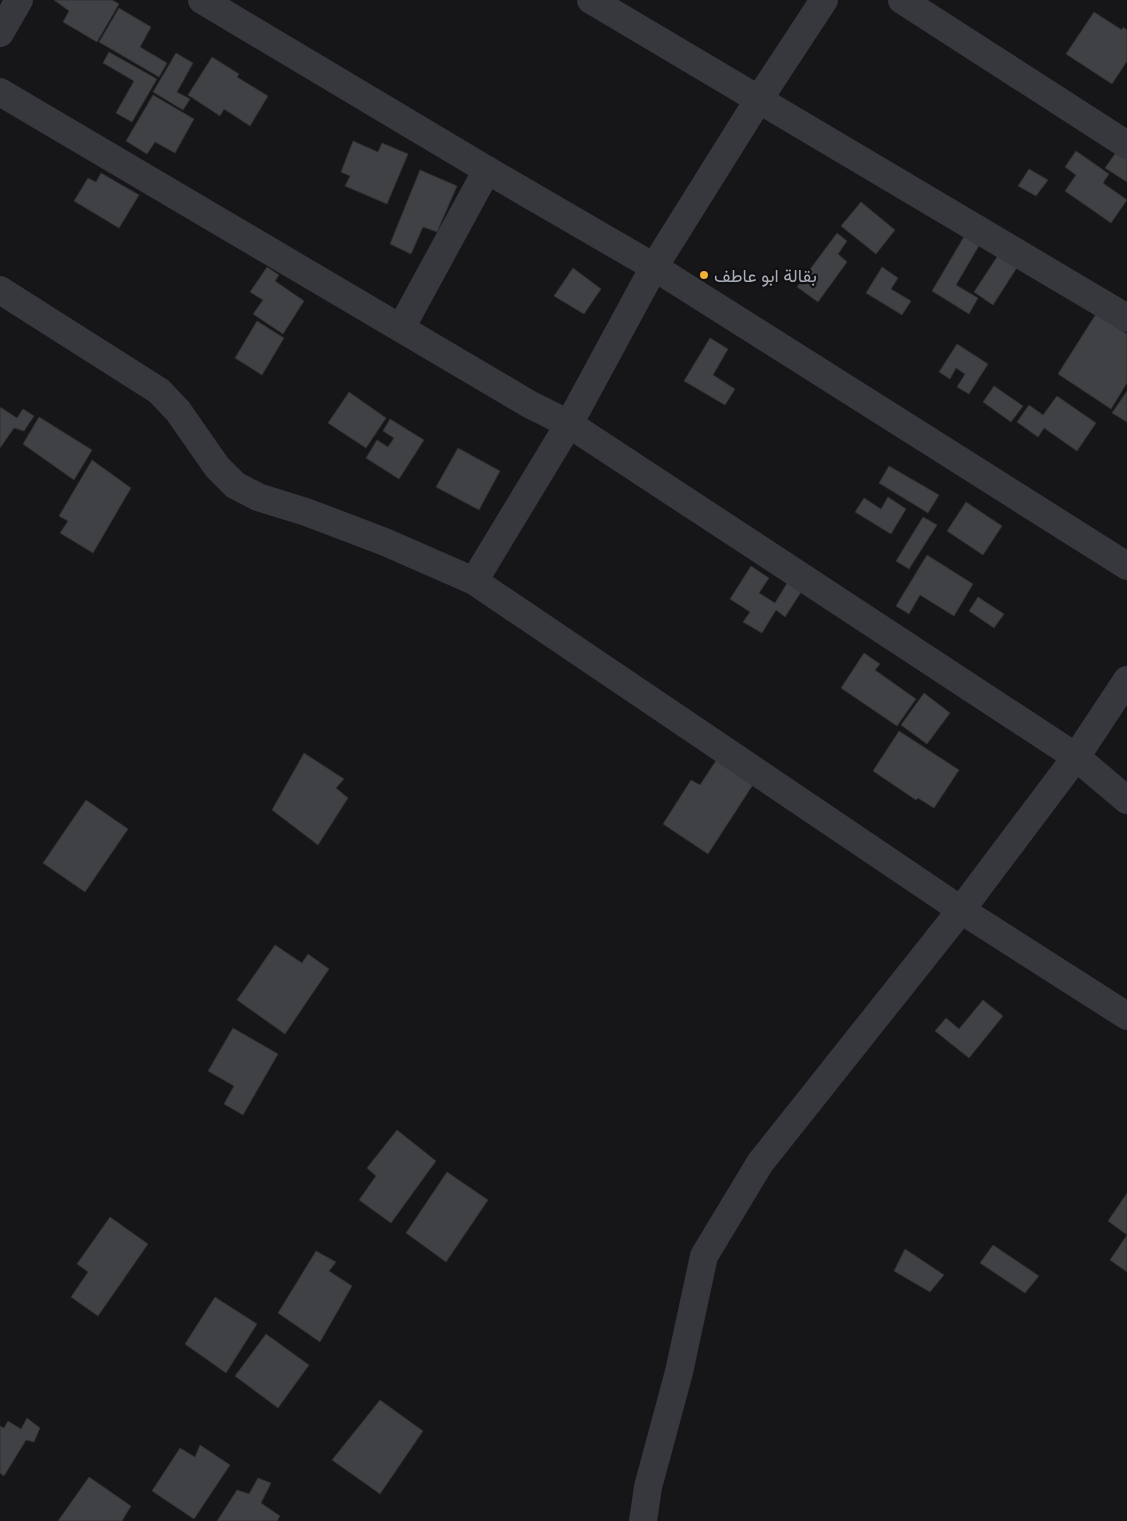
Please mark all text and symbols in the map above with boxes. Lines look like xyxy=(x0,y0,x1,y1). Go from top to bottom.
place label: بقالة ابو عاطف xyxy=(714,264,817,287)
marker: بقالة ابو عاطف xyxy=(698,269,710,281)

